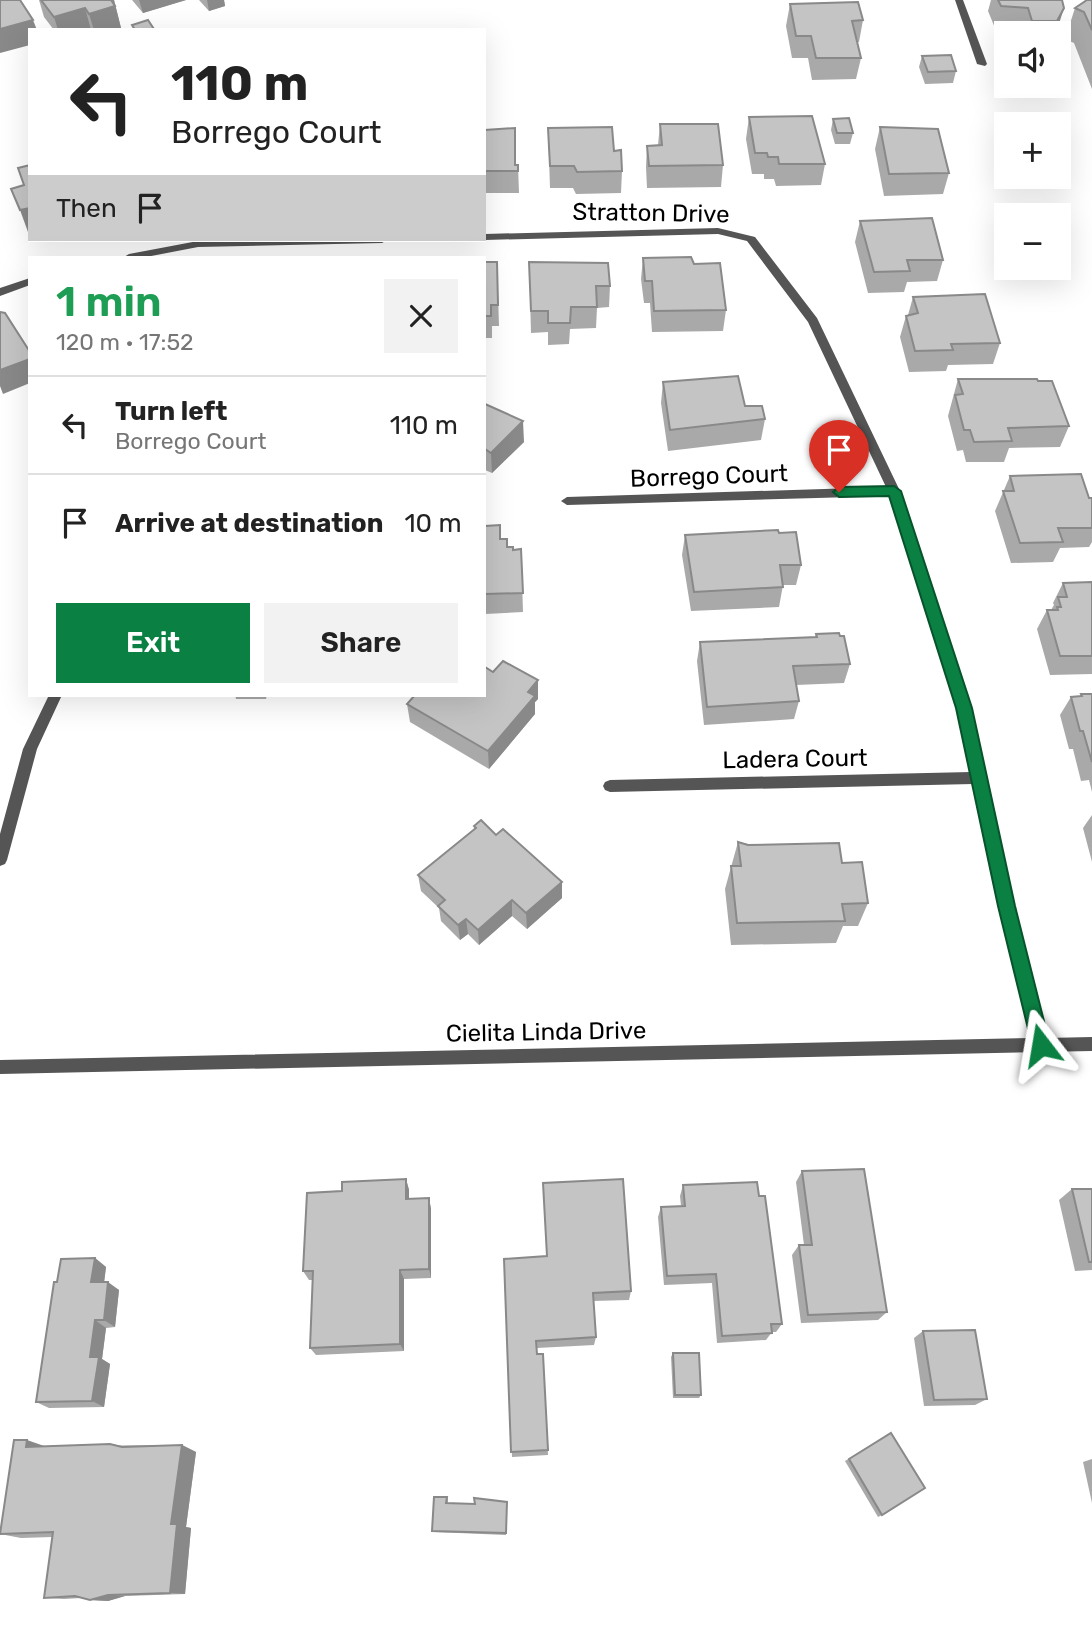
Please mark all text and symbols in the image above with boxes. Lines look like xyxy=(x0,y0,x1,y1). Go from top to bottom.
map controls xyxy=(994,21,1071,280)
button: sound xyxy=(994,21,1071,98)
text: 110 m xyxy=(171,54,308,112)
icon: left xyxy=(56,56,147,147)
button: + xyxy=(994,112,1071,189)
text: Borrego Court xyxy=(171,113,382,151)
icon: arrive xyxy=(131,189,169,227)
text: Then xyxy=(56,193,117,224)
street label: Stratton Drive xyxy=(572,198,730,228)
button: − xyxy=(994,203,1071,280)
text: 1 min xyxy=(56,277,162,327)
button: close xyxy=(384,279,458,353)
text: 120 m · 17:52 xyxy=(56,328,194,356)
text: Turn left xyxy=(115,396,227,427)
icon: left xyxy=(56,406,94,444)
text: 110 m xyxy=(390,410,458,441)
pin xyxy=(809,420,869,492)
text: Borrego Court xyxy=(115,427,266,455)
icon: arrive xyxy=(820,431,858,469)
street label: Borrego Court xyxy=(630,459,788,493)
icon: arrive xyxy=(56,504,94,542)
text: Arrive at destination xyxy=(115,508,383,539)
text: 10 m xyxy=(404,508,462,539)
button: Exit xyxy=(56,603,250,683)
button: Share xyxy=(264,603,458,683)
street label: Ladera Court xyxy=(722,744,868,774)
position arrow xyxy=(1004,1008,1078,1082)
street label: Cielita Linda Drive xyxy=(446,1016,646,1048)

